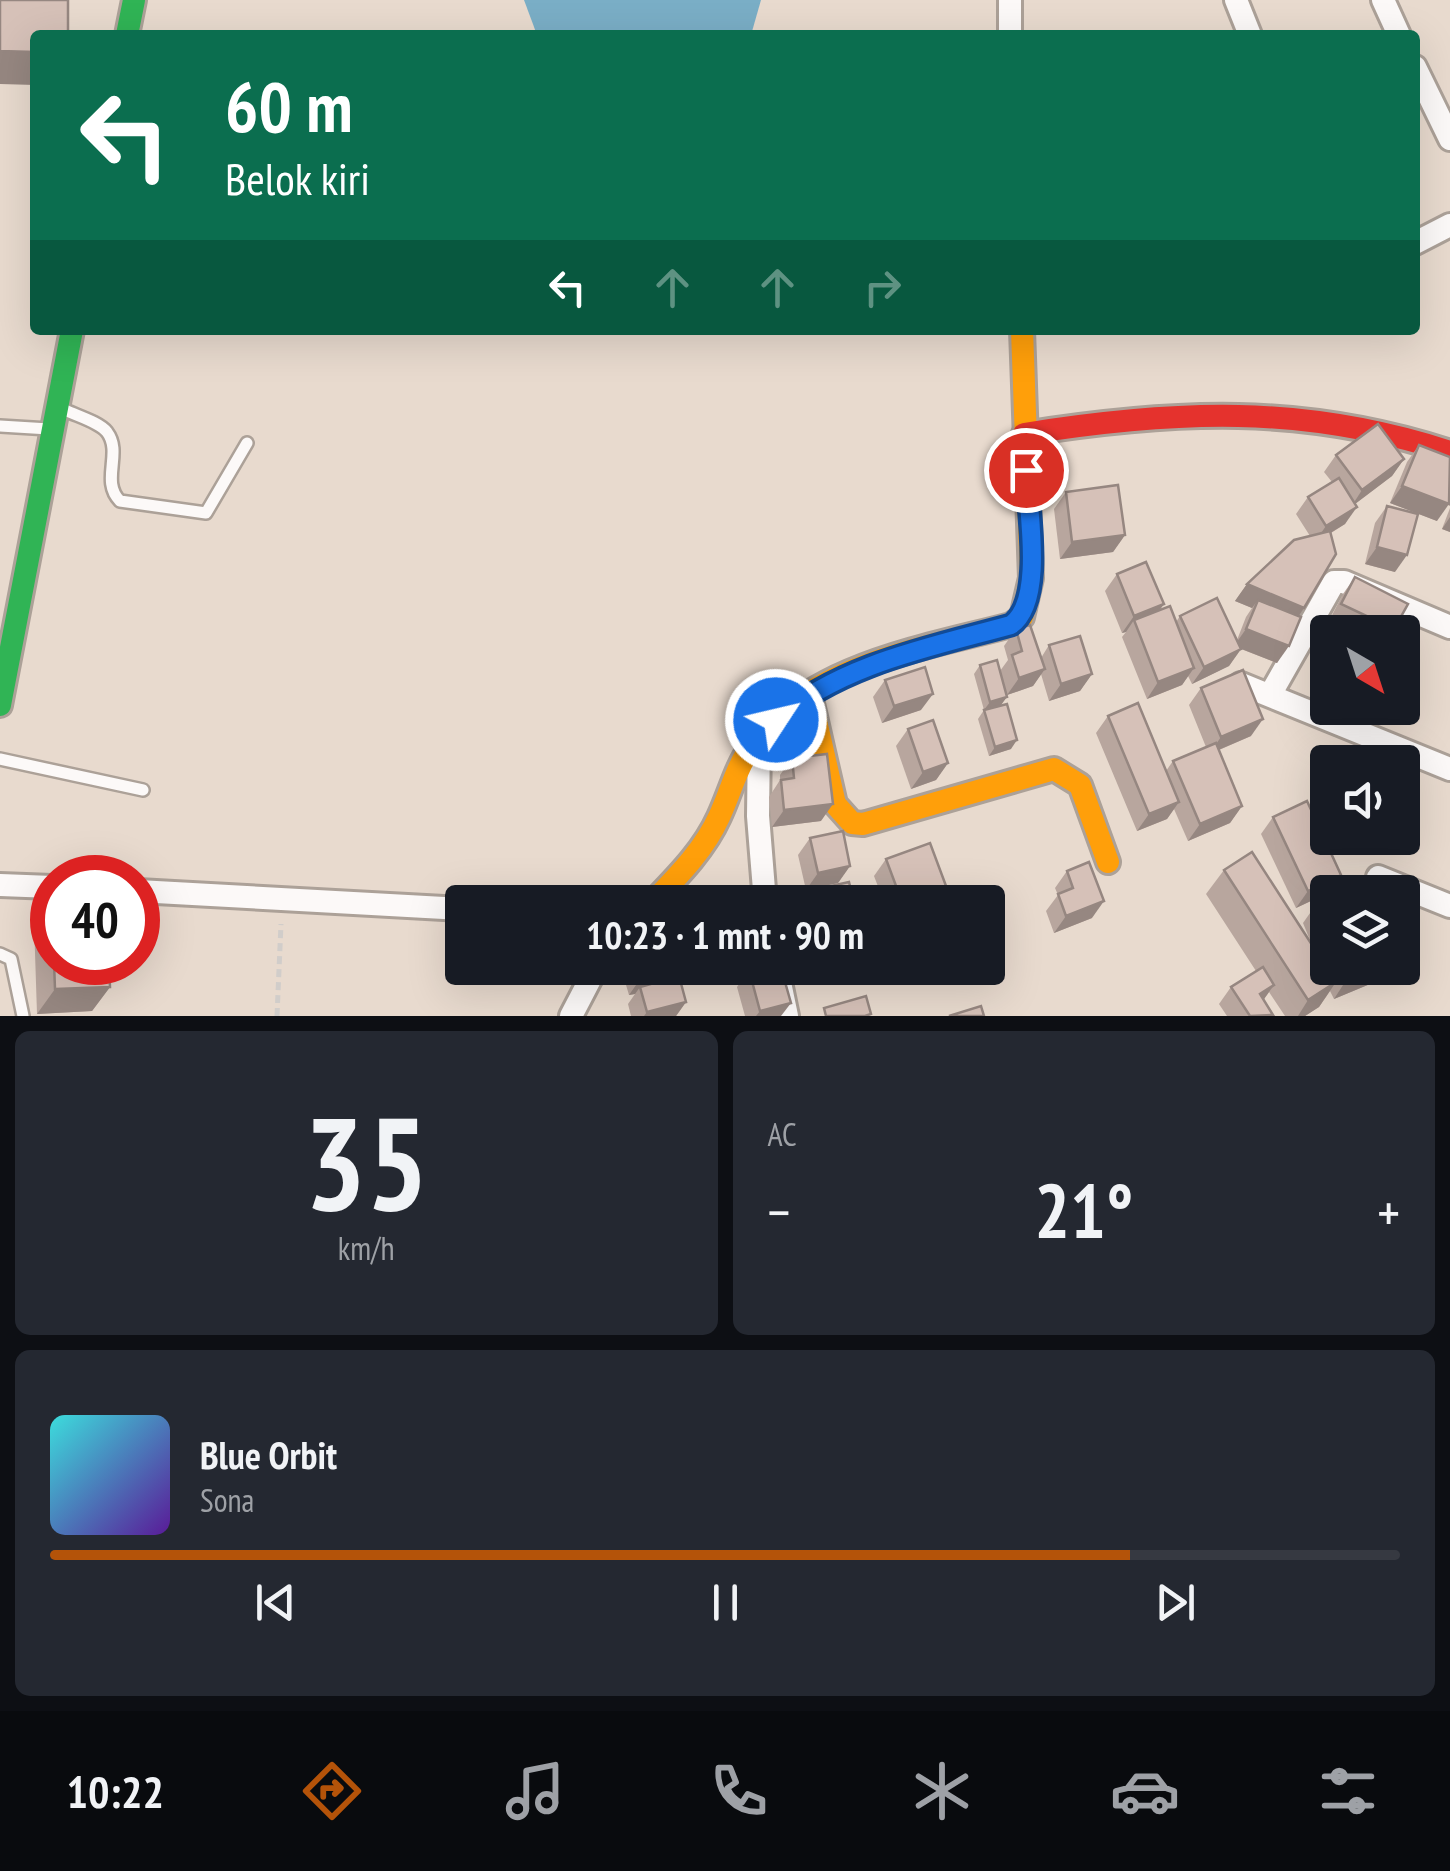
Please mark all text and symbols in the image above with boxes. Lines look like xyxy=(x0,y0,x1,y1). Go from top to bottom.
text: 60 m xyxy=(225,61,353,151)
icon: left xyxy=(60,70,190,200)
text: Belok kiri xyxy=(225,149,370,207)
icon: left xyxy=(540,260,595,315)
icon: ahead xyxy=(645,260,700,315)
icon: ahead xyxy=(750,260,805,315)
icon: right xyxy=(855,260,910,315)
pin xyxy=(984,428,1069,513)
icon: arrive xyxy=(999,443,1054,498)
north arrow xyxy=(1310,615,1420,725)
map controls xyxy=(1310,615,1420,985)
position arrow xyxy=(724,668,828,772)
button: sound xyxy=(1310,745,1420,855)
speed limit sign: 40 xyxy=(30,855,160,985)
button: layers xyxy=(1310,875,1420,985)
text: 10:23 · 1 mnt · 90 m xyxy=(586,910,864,959)
text: 35 xyxy=(304,1078,428,1246)
text: AC xyxy=(768,1113,797,1155)
text: 21° xyxy=(1034,1162,1133,1259)
text: − xyxy=(768,1176,790,1247)
text: + xyxy=(1377,1176,1400,1247)
text: km/h xyxy=(338,1227,395,1269)
text: Blue Orbit xyxy=(200,1430,337,1479)
text: Sona xyxy=(200,1479,254,1521)
icon: previous xyxy=(248,1575,303,1630)
icon: pause xyxy=(698,1575,753,1630)
icon: next xyxy=(1148,1575,1203,1630)
icon: directions xyxy=(297,1756,367,1826)
icon: music xyxy=(500,1756,570,1826)
icon: phone xyxy=(704,1756,774,1826)
icon: climate xyxy=(907,1756,977,1826)
icon: car xyxy=(1110,1756,1180,1826)
icon: filters xyxy=(1313,1756,1383,1826)
text: 10:22 xyxy=(67,1762,164,1820)

